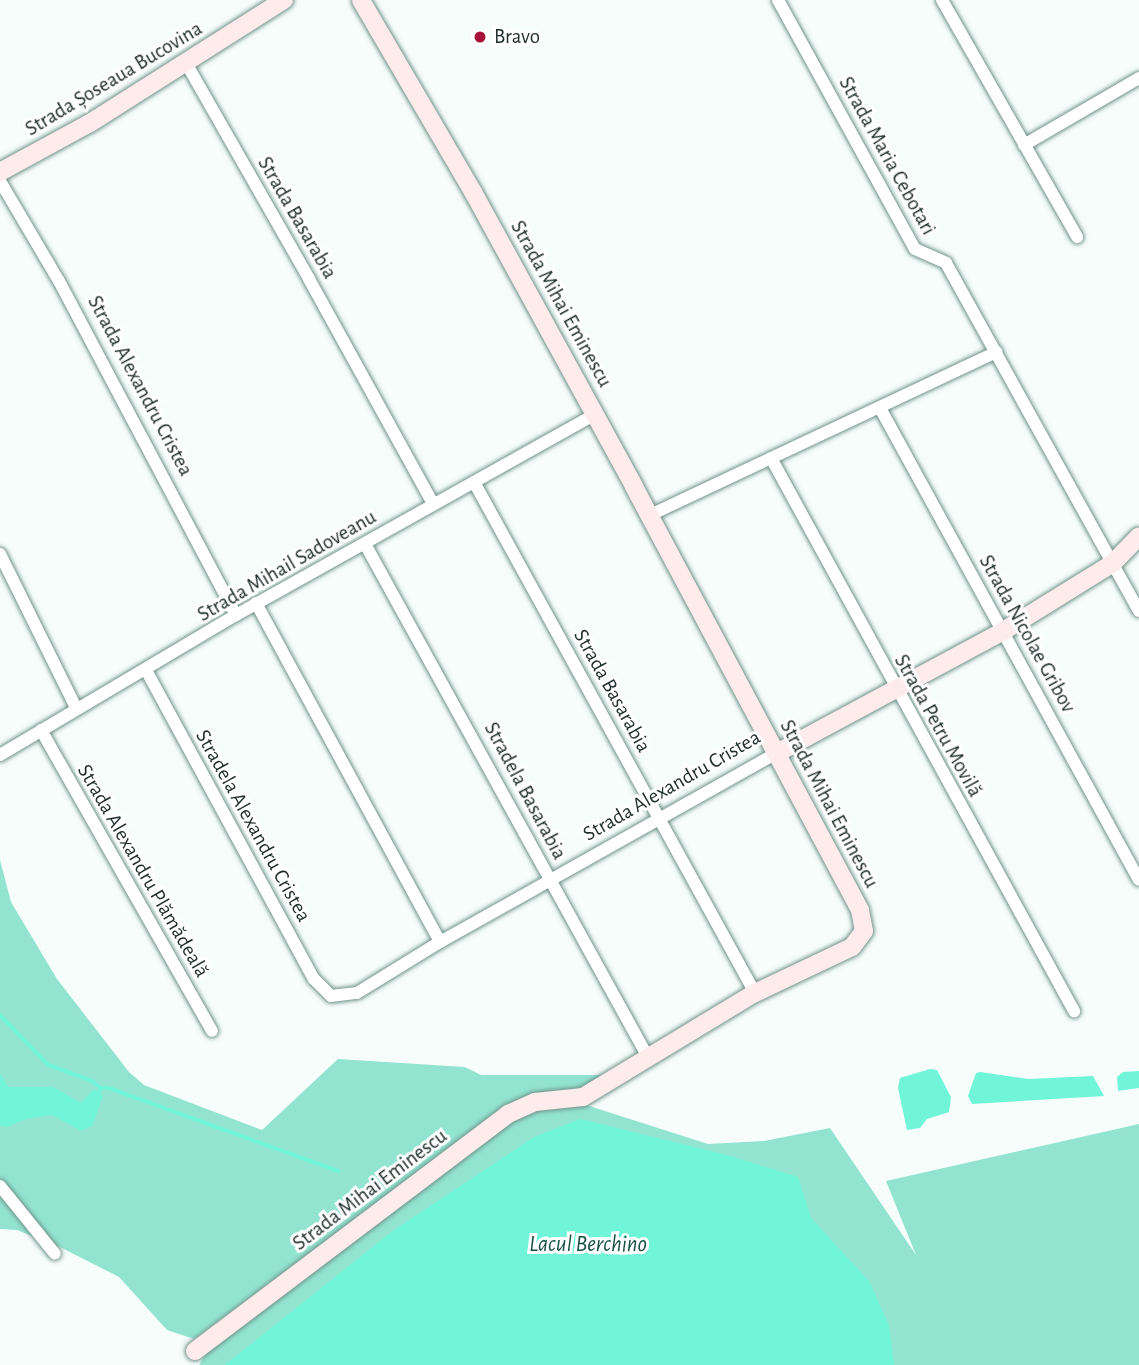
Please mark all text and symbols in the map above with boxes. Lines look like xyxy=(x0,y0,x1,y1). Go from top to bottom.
street label: Strada Șoseaua Bucovina xyxy=(21,16,207,142)
place label: Bravo xyxy=(494,24,540,50)
marker: Bravo xyxy=(472,29,488,45)
street label: Strada Maria Cebotari xyxy=(833,72,941,240)
street label: Strada Basarabia xyxy=(252,152,342,284)
street label: Strada Mihai Eminescu xyxy=(505,216,617,392)
street label: Strada Alexandru Cristea xyxy=(82,291,198,481)
street label: Strada Mihail Sadoveanu xyxy=(193,505,381,627)
street label: Strada Nicolae Gribov xyxy=(973,551,1081,717)
street label: Strada Basarabia xyxy=(568,625,656,757)
street label: Strada Petru Movilă xyxy=(888,650,988,802)
street label: Strada Mihai Eminescu xyxy=(774,716,884,892)
street label: Stradela Basarabia xyxy=(478,718,572,864)
street label: Strada Alexandru Cristea xyxy=(579,725,765,847)
street label: Stradela Alexandru Cristea xyxy=(190,726,316,926)
street label: Strada Alexandru Plămădeală xyxy=(72,760,214,982)
street label: Strada Mihai Eminescu xyxy=(288,1124,452,1256)
water label: Lacul Berchino xyxy=(529,1231,647,1259)

